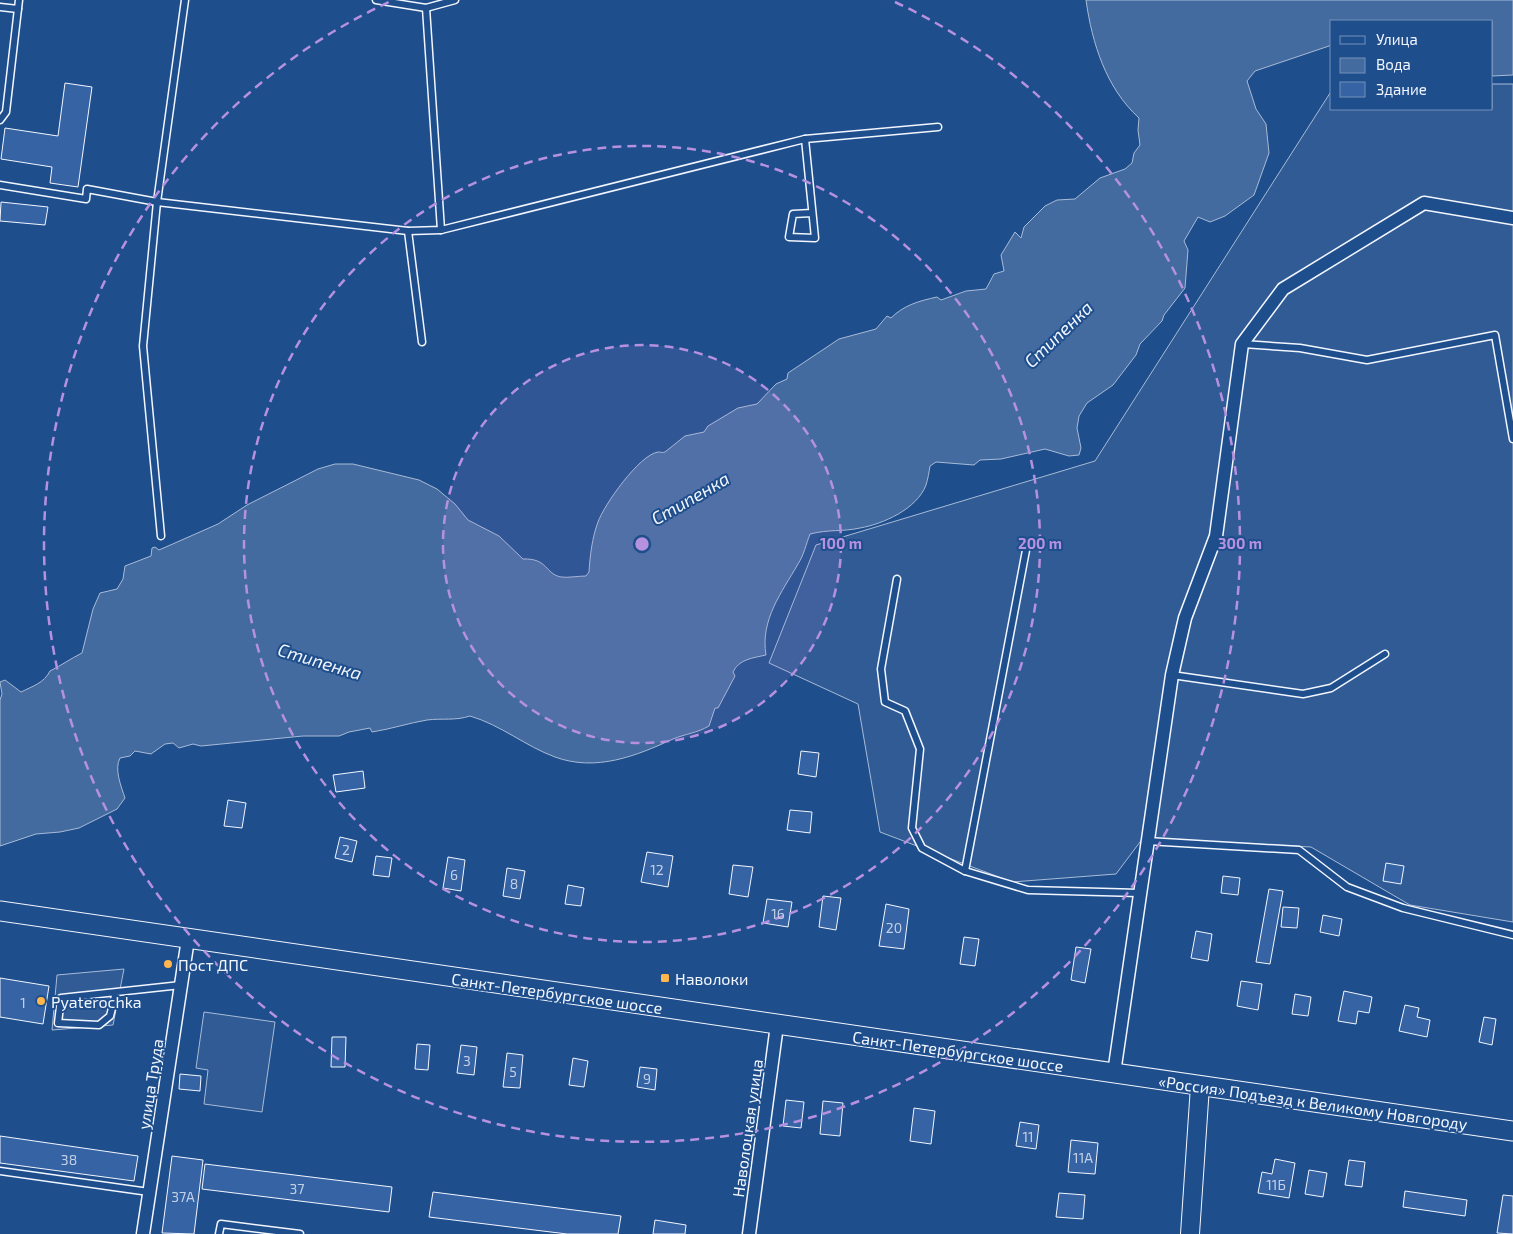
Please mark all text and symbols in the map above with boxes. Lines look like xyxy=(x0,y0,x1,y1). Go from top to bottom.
legend xyxy=(1330,20,1493,110)
text: Улица xyxy=(1376,30,1418,48)
text: Вода xyxy=(1376,55,1411,73)
text: Здание xyxy=(1376,80,1427,98)
water label: Стипенка xyxy=(1019,296,1097,372)
water label: Стипенка xyxy=(647,467,733,529)
text: 100 m xyxy=(820,534,862,552)
text: 200 m xyxy=(1018,534,1062,552)
text: 300 m xyxy=(1218,534,1262,552)
centre of rings xyxy=(633,535,651,553)
water label: Стипенка xyxy=(275,638,365,684)
house number: 2 xyxy=(342,841,350,858)
house number: 12 xyxy=(650,861,664,878)
house number: 6 xyxy=(450,866,458,883)
house number: 8 xyxy=(510,875,518,892)
house number: 16 xyxy=(771,905,785,922)
house number: 20 xyxy=(886,919,902,936)
place label: Пост ДПС xyxy=(178,955,248,974)
marker: Пост ДПС xyxy=(162,958,174,970)
street label: Санкт-Петербургское шоссе xyxy=(450,969,664,1018)
place label: Наволоки xyxy=(675,969,748,988)
marker: Наволоки xyxy=(659,972,671,984)
place label: Pyaterochka xyxy=(51,992,142,1011)
house number: 1 xyxy=(20,994,26,1011)
marker: Pyaterochka xyxy=(35,995,47,1007)
street label: Санкт-Петербургское шоссе xyxy=(851,1027,1065,1076)
street label: улица Труда xyxy=(133,1037,168,1131)
house number: 3 xyxy=(463,1052,471,1069)
street label: Наволоцкая улица xyxy=(728,1058,767,1198)
house number: 5 xyxy=(509,1063,517,1080)
house number: 9 xyxy=(643,1070,651,1087)
street label: «Россия» Подъезд к Великому Новгороду xyxy=(1157,1071,1469,1134)
house number: 11 xyxy=(1022,1128,1034,1145)
house number: 11А xyxy=(1073,1149,1093,1166)
house number: 38 xyxy=(61,1151,77,1168)
house number: 11Б xyxy=(1266,1176,1286,1193)
house number: 37 xyxy=(290,1180,304,1197)
house number: 37А xyxy=(171,1188,195,1205)

